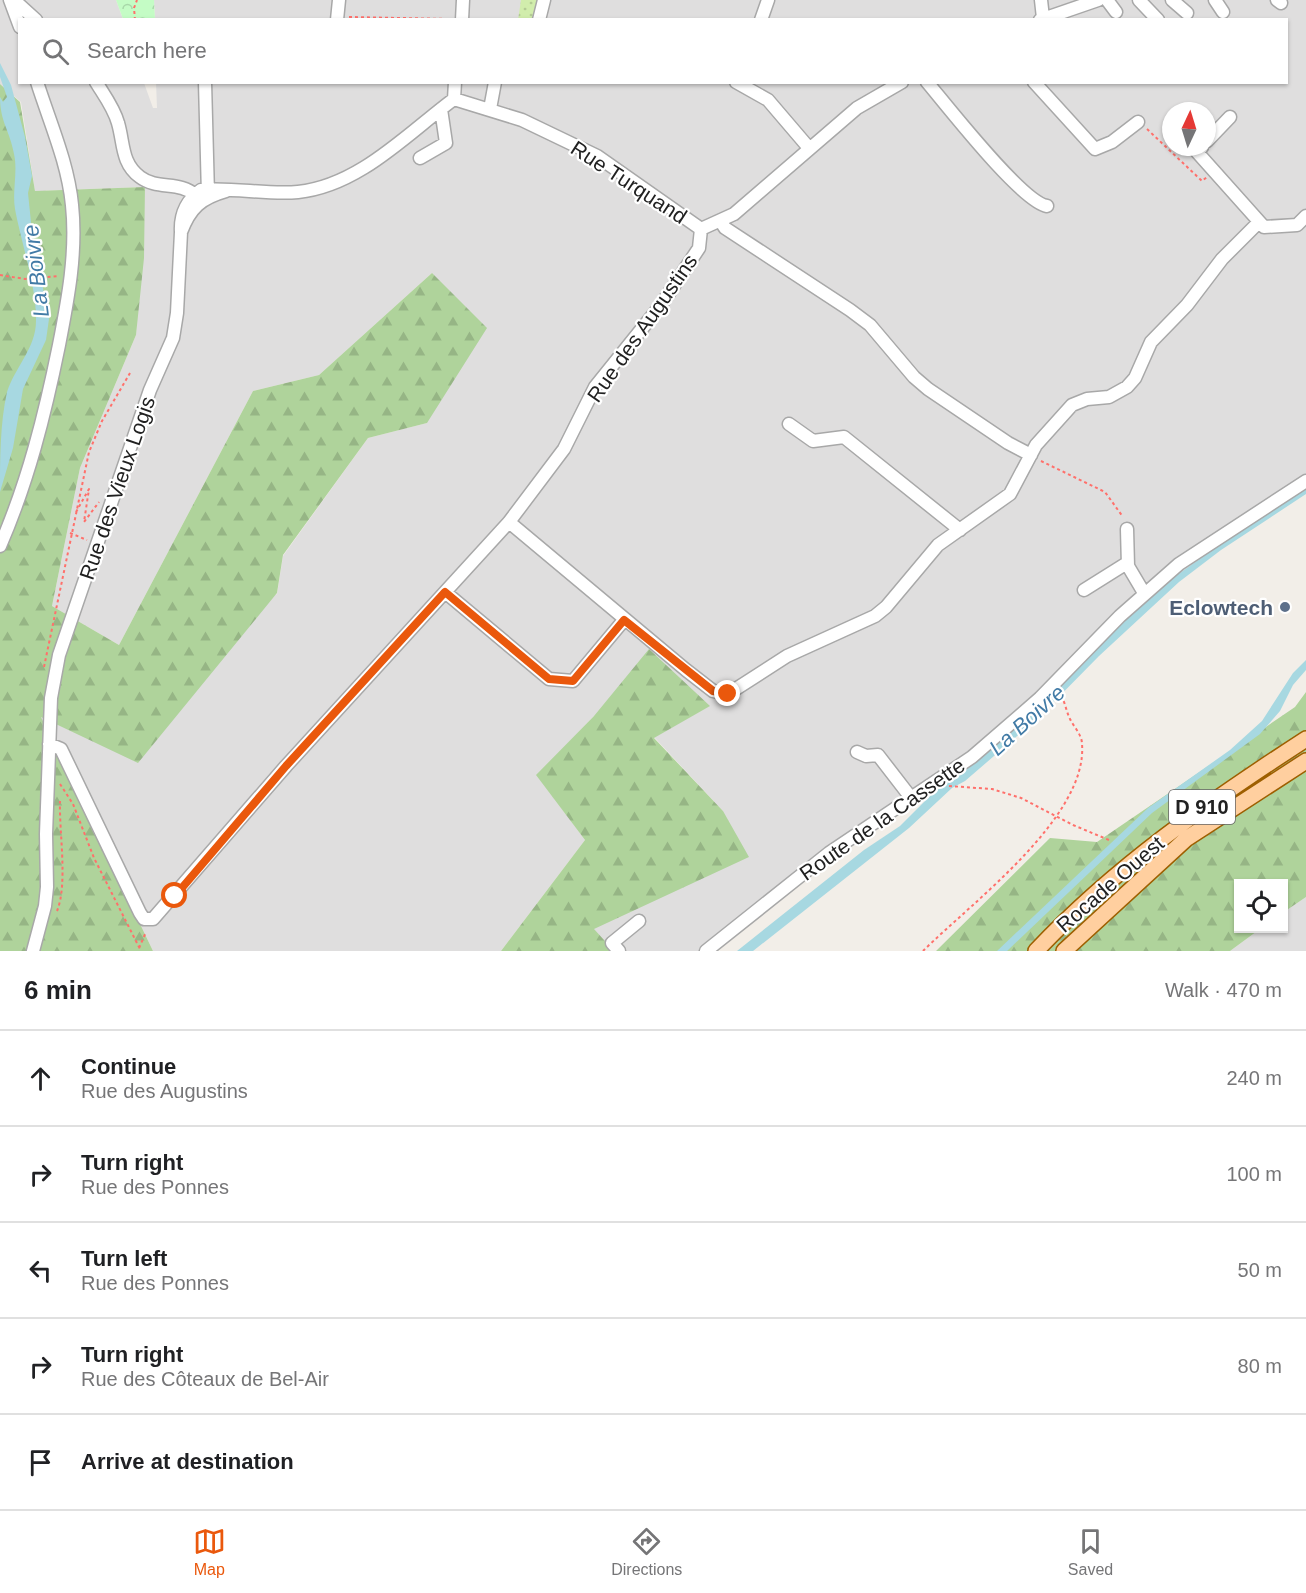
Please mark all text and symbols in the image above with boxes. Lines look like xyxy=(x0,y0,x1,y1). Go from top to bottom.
search box xyxy=(18,18,1288,84)
icon: search xyxy=(39,35,72,68)
text: Search here xyxy=(87,38,207,63)
north arrow xyxy=(1162,102,1216,156)
street label: Rue Turquand xyxy=(567,136,691,228)
water label: La Boivre xyxy=(18,223,54,319)
street label: Rue des Augustins xyxy=(582,250,702,406)
street label: Rue des Vieux Logis xyxy=(75,393,159,583)
place label: Eclowtech xyxy=(1169,596,1273,619)
marker: Eclowtech xyxy=(1278,600,1292,614)
route end xyxy=(714,680,740,706)
water label: La Boivre xyxy=(984,680,1070,760)
street label: Route de la Cassette xyxy=(795,753,969,885)
road number: D 910 xyxy=(1169,790,1235,824)
street label: Rocade Ouest xyxy=(1052,831,1168,937)
map controls xyxy=(1234,879,1288,933)
button: locate xyxy=(1234,879,1288,933)
route start xyxy=(161,882,187,908)
text: 6 min xyxy=(24,975,92,1005)
text: Walk · 470 m xyxy=(1165,979,1282,1001)
text: Continue xyxy=(81,1054,176,1079)
icon: ahead xyxy=(24,1062,57,1095)
text: 240 m xyxy=(1226,1067,1282,1089)
text: Rue des Augustins xyxy=(81,1080,248,1102)
text: Turn right xyxy=(81,1150,183,1175)
icon: right xyxy=(24,1158,57,1191)
text: 100 m xyxy=(1226,1163,1282,1185)
text: Rue des Ponnes xyxy=(81,1176,229,1198)
text: Turn left xyxy=(81,1246,167,1271)
icon: left xyxy=(24,1254,57,1287)
text: 50 m xyxy=(1238,1259,1282,1281)
text: Rue des Ponnes xyxy=(81,1272,229,1294)
text: Turn right xyxy=(81,1342,183,1367)
icon: right xyxy=(24,1350,57,1383)
text: 80 m xyxy=(1238,1355,1282,1377)
text: Rue des Côteaux de Bel-Air xyxy=(81,1368,329,1390)
icon: arrive xyxy=(24,1446,57,1479)
text: Arrive at destination xyxy=(81,1449,294,1474)
tab: Map xyxy=(193,1525,226,1579)
tab: Directions xyxy=(611,1525,682,1579)
tab: Saved xyxy=(1068,1525,1113,1579)

